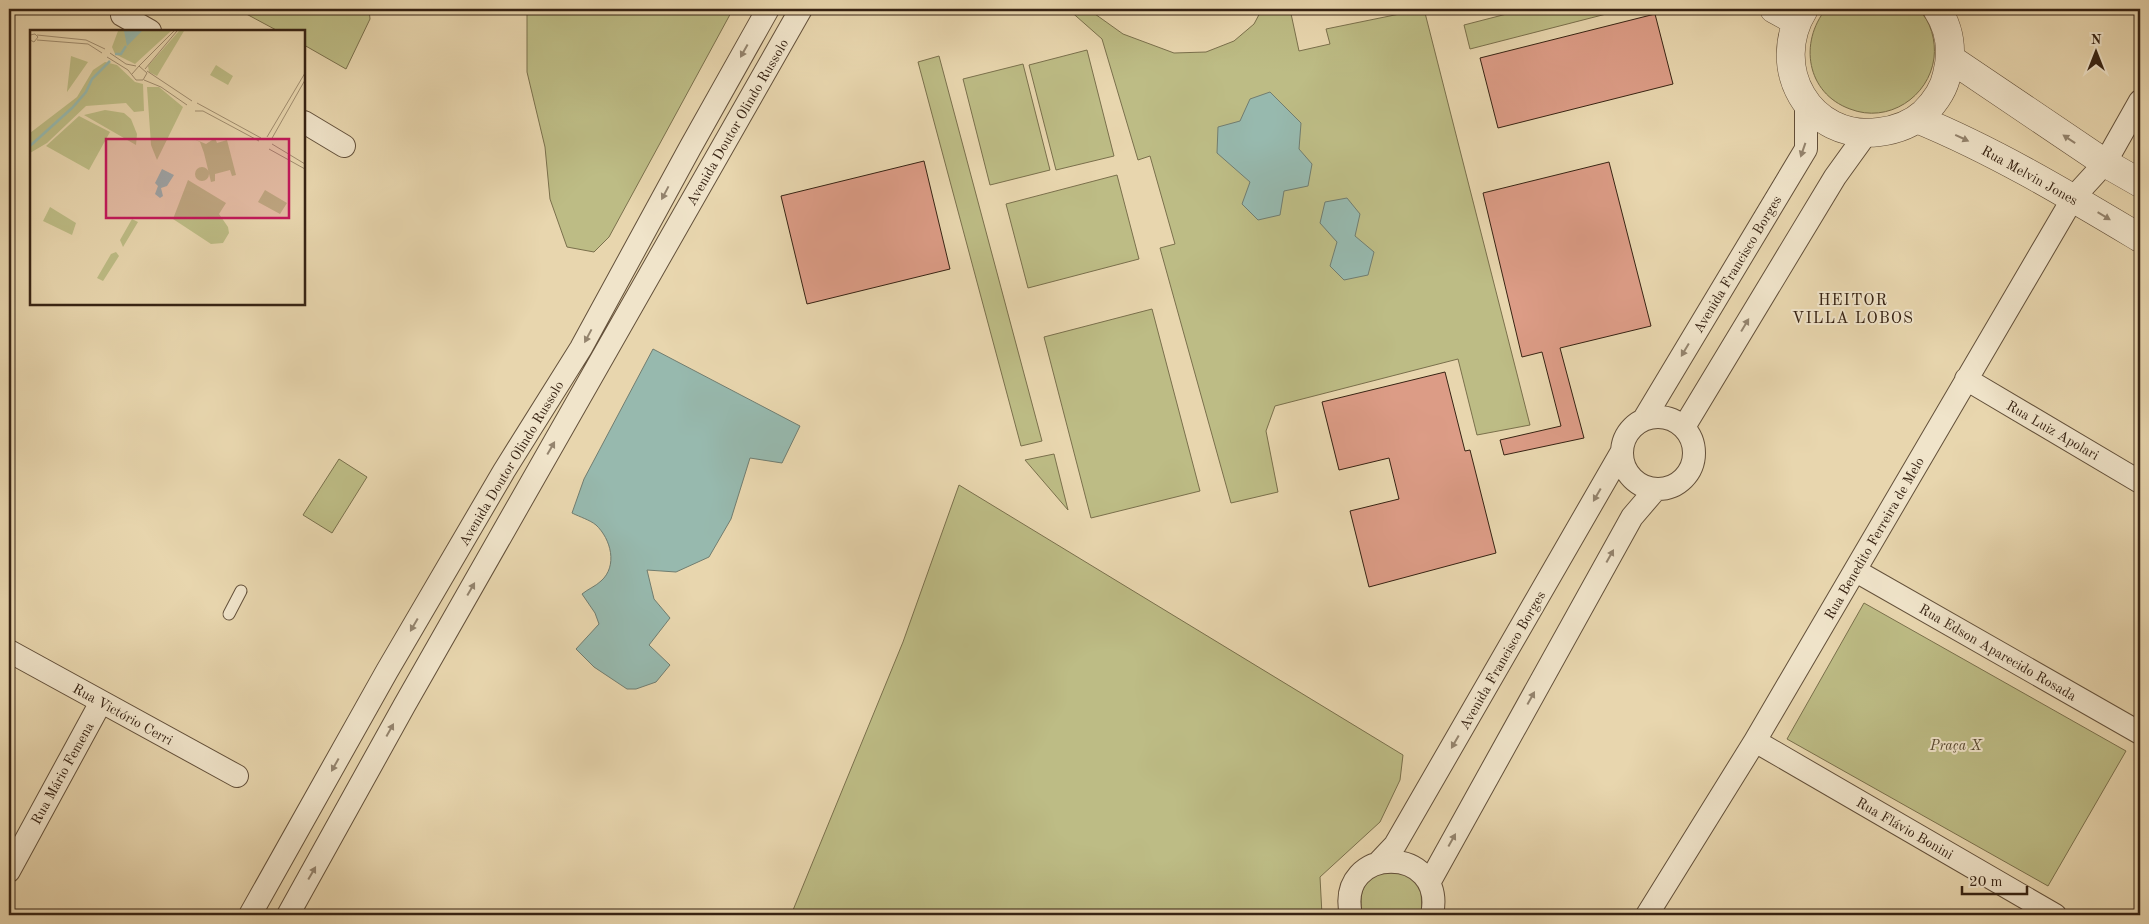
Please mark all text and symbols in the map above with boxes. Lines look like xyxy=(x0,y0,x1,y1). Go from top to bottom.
north arrow xyxy=(2072,28,2122,78)
inset map xyxy=(30,30,305,305)
text: N xyxy=(2091,33,2102,47)
street label: Avenida Doutor Olindo Russolo xyxy=(684,37,791,208)
one-way arrow xyxy=(740,45,749,58)
one-way arrow xyxy=(1955,134,1969,142)
one-way arrow xyxy=(2062,134,2076,144)
one-way arrow xyxy=(1799,143,1807,158)
street label: Rua Melvin Jones xyxy=(1979,144,2080,208)
one-way arrow xyxy=(661,186,669,200)
street label: Avenida Francisco Borges xyxy=(1691,193,1784,336)
one-way arrow xyxy=(2097,212,2111,221)
district label: HEITOR VILLA LOBOS xyxy=(1792,293,1914,327)
one-way arrow xyxy=(1740,319,1749,332)
one-way arrow xyxy=(584,329,592,343)
one-way arrow xyxy=(1681,343,1690,356)
street label: Avenida Doutor Olindo Russolo xyxy=(457,379,567,548)
street label: Rua Luiz Apolari xyxy=(2004,399,2101,463)
one-way arrow xyxy=(547,441,555,455)
street label: Rua Benedito Ferreira de Melo xyxy=(1823,455,1927,622)
one-way arrow xyxy=(1593,488,1601,502)
one-way arrow xyxy=(1606,550,1615,563)
one-way arrow xyxy=(466,583,475,596)
street label: Avenida Francisco Borges xyxy=(1457,589,1548,732)
street label: Rua Edson Aparecido Rosada xyxy=(1916,602,2079,704)
one-way arrow xyxy=(409,619,418,632)
street label: Rua Victório Cerri xyxy=(70,682,175,748)
one-way arrow xyxy=(1527,691,1535,705)
street label: Rua Mário Femena xyxy=(29,720,97,827)
one-way arrow xyxy=(386,724,395,737)
one-way arrow xyxy=(1450,735,1459,748)
park label: Praça X xyxy=(1929,739,1983,753)
one-way arrow xyxy=(331,757,339,772)
street label: Rua Flávio Bonini xyxy=(1854,795,1956,862)
one-way arrow xyxy=(1447,833,1456,846)
scale bar xyxy=(1962,864,2026,896)
one-way arrow xyxy=(308,866,317,880)
text: 20 m xyxy=(1969,875,2003,890)

